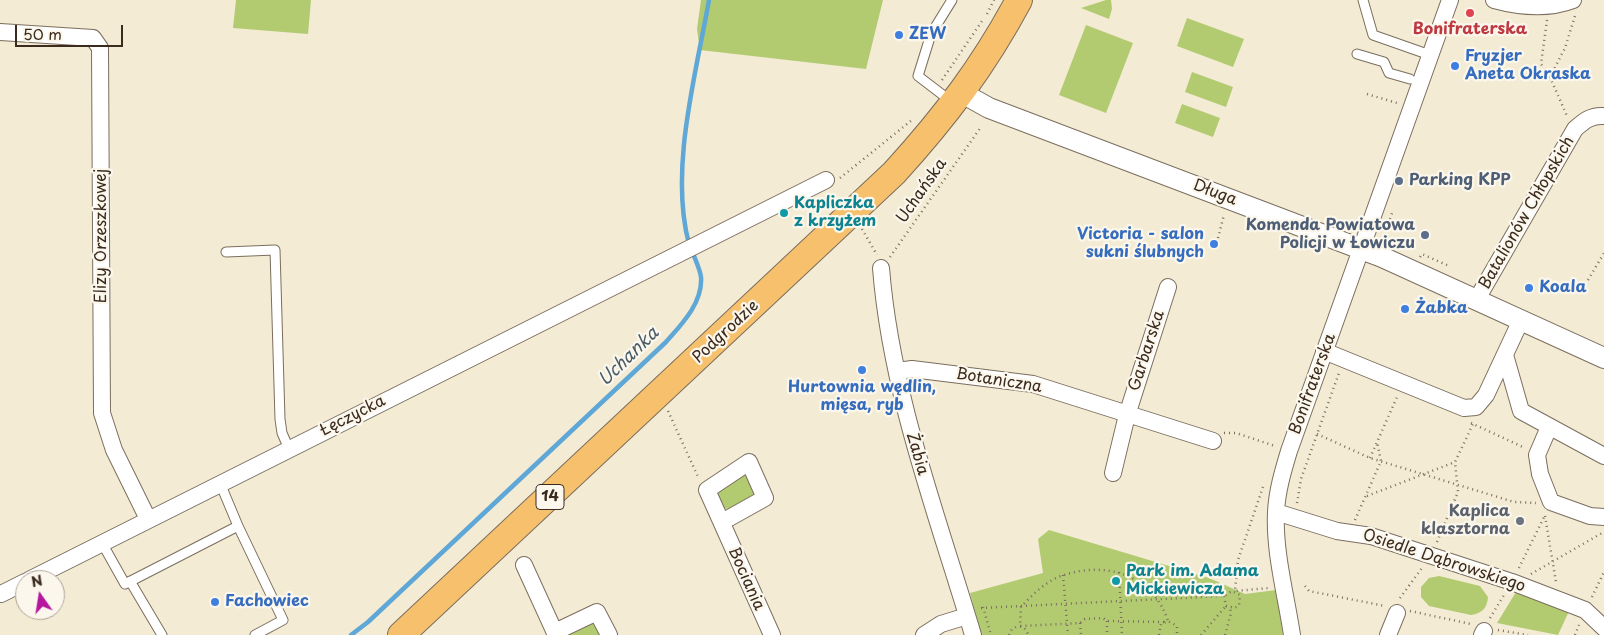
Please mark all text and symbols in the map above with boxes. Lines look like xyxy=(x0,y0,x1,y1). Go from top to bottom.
marker: Bonifraterska xyxy=(1464,7,1476,19)
scale bar xyxy=(18,15,125,47)
place label: Bonifraterska xyxy=(1413,20,1527,40)
text: 50 m xyxy=(23,22,62,45)
place label: ZEW xyxy=(909,25,946,45)
marker: ZEW xyxy=(893,29,905,41)
place label: Fryzjer Aneta Okraska xyxy=(1465,47,1591,85)
marker: Fryzjer Aneta Okraska xyxy=(1449,60,1461,72)
street label: Batalionów Chłopskich xyxy=(1475,133,1579,293)
street label: Uchańska xyxy=(893,155,951,227)
street label: Elizy Orzeszkowej xyxy=(92,169,112,303)
place label: Parking KPP xyxy=(1409,171,1511,191)
marker: Parking KPP xyxy=(1393,175,1405,187)
street label: Długa xyxy=(1190,176,1240,210)
place label: Kapliczka z krzyżem xyxy=(794,194,876,232)
marker: Kapliczka z krzyżem xyxy=(778,207,790,219)
place label: Komenda Powiatowa Policji w Łowiczu xyxy=(1245,216,1415,254)
place label: Victoria - salon sukni ślubnych xyxy=(1077,225,1204,263)
marker: Komenda Powiatowa Policji w Łowiczu xyxy=(1419,229,1431,241)
marker: Victoria - salon sukni ślubnych xyxy=(1208,238,1220,250)
place label: Koala xyxy=(1539,278,1587,298)
marker: Koala xyxy=(1523,282,1535,294)
street label: Podgrodzie xyxy=(689,296,763,368)
place label: Żabka xyxy=(1415,299,1468,319)
marker: Żabka xyxy=(1399,303,1411,315)
street label: Garbarska xyxy=(1125,308,1169,394)
water label: Uchanka xyxy=(594,323,664,391)
street label: Bonifraterska xyxy=(1286,331,1340,437)
marker: Hurtownia wędlin, mięsa, ryb xyxy=(856,364,868,376)
street label: Botaniczna xyxy=(955,365,1043,397)
place label: Hurtownia wędlin, mięsa, ryb xyxy=(788,378,936,416)
street label: Łęczycka xyxy=(317,391,389,441)
street label: Żabia xyxy=(902,430,932,478)
road number: 14 xyxy=(536,484,564,510)
place label: Kaplica klasztorna xyxy=(1421,502,1510,540)
marker: Kaplica klasztorna xyxy=(1514,515,1526,527)
street label: Osiedle Dąbrowskiego xyxy=(1360,526,1528,596)
street label: Bociania xyxy=(724,544,768,614)
place label: Park im. Adama Mickiewicza xyxy=(1126,562,1259,600)
text: N xyxy=(29,569,45,592)
north arrow xyxy=(15,570,65,620)
marker: Park im. Adama Mickiewicza xyxy=(1110,575,1122,587)
place label: Fachowiec xyxy=(225,592,309,612)
marker: Fachowiec xyxy=(209,596,221,608)

